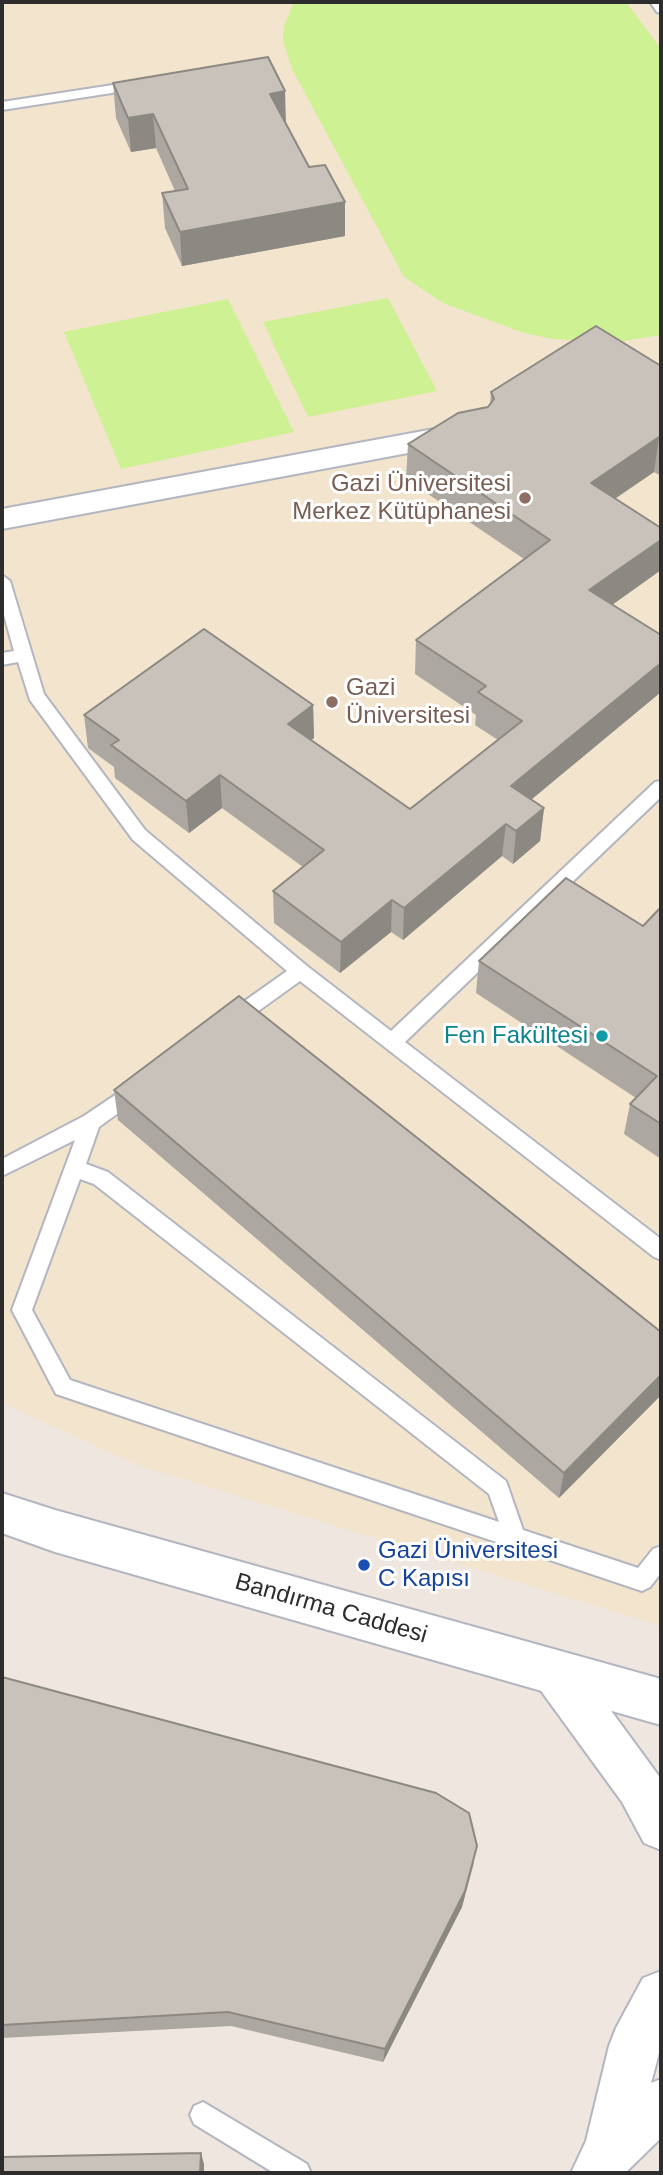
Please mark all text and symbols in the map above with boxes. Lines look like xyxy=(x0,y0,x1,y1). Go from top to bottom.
place label: Gazi Üniversitesi Merkez Kütüphanesi xyxy=(292,470,511,526)
marker: Gazi Üniversitesi Merkez Kütüphanesi xyxy=(517,490,533,506)
place label: Gazi Üniversitesi xyxy=(346,674,470,730)
marker: Gazi Üniversitesi xyxy=(324,694,340,710)
place label: Fen Fakültesi xyxy=(444,1022,588,1050)
marker: Fen Fakültesi xyxy=(594,1028,610,1044)
place label: Gazi Üniversitesi C Kapısı xyxy=(378,1537,558,1593)
marker: Gazi Üniversitesi C Kapısı xyxy=(356,1557,372,1573)
street label: Bandırma Caddesi xyxy=(231,1568,431,1650)

